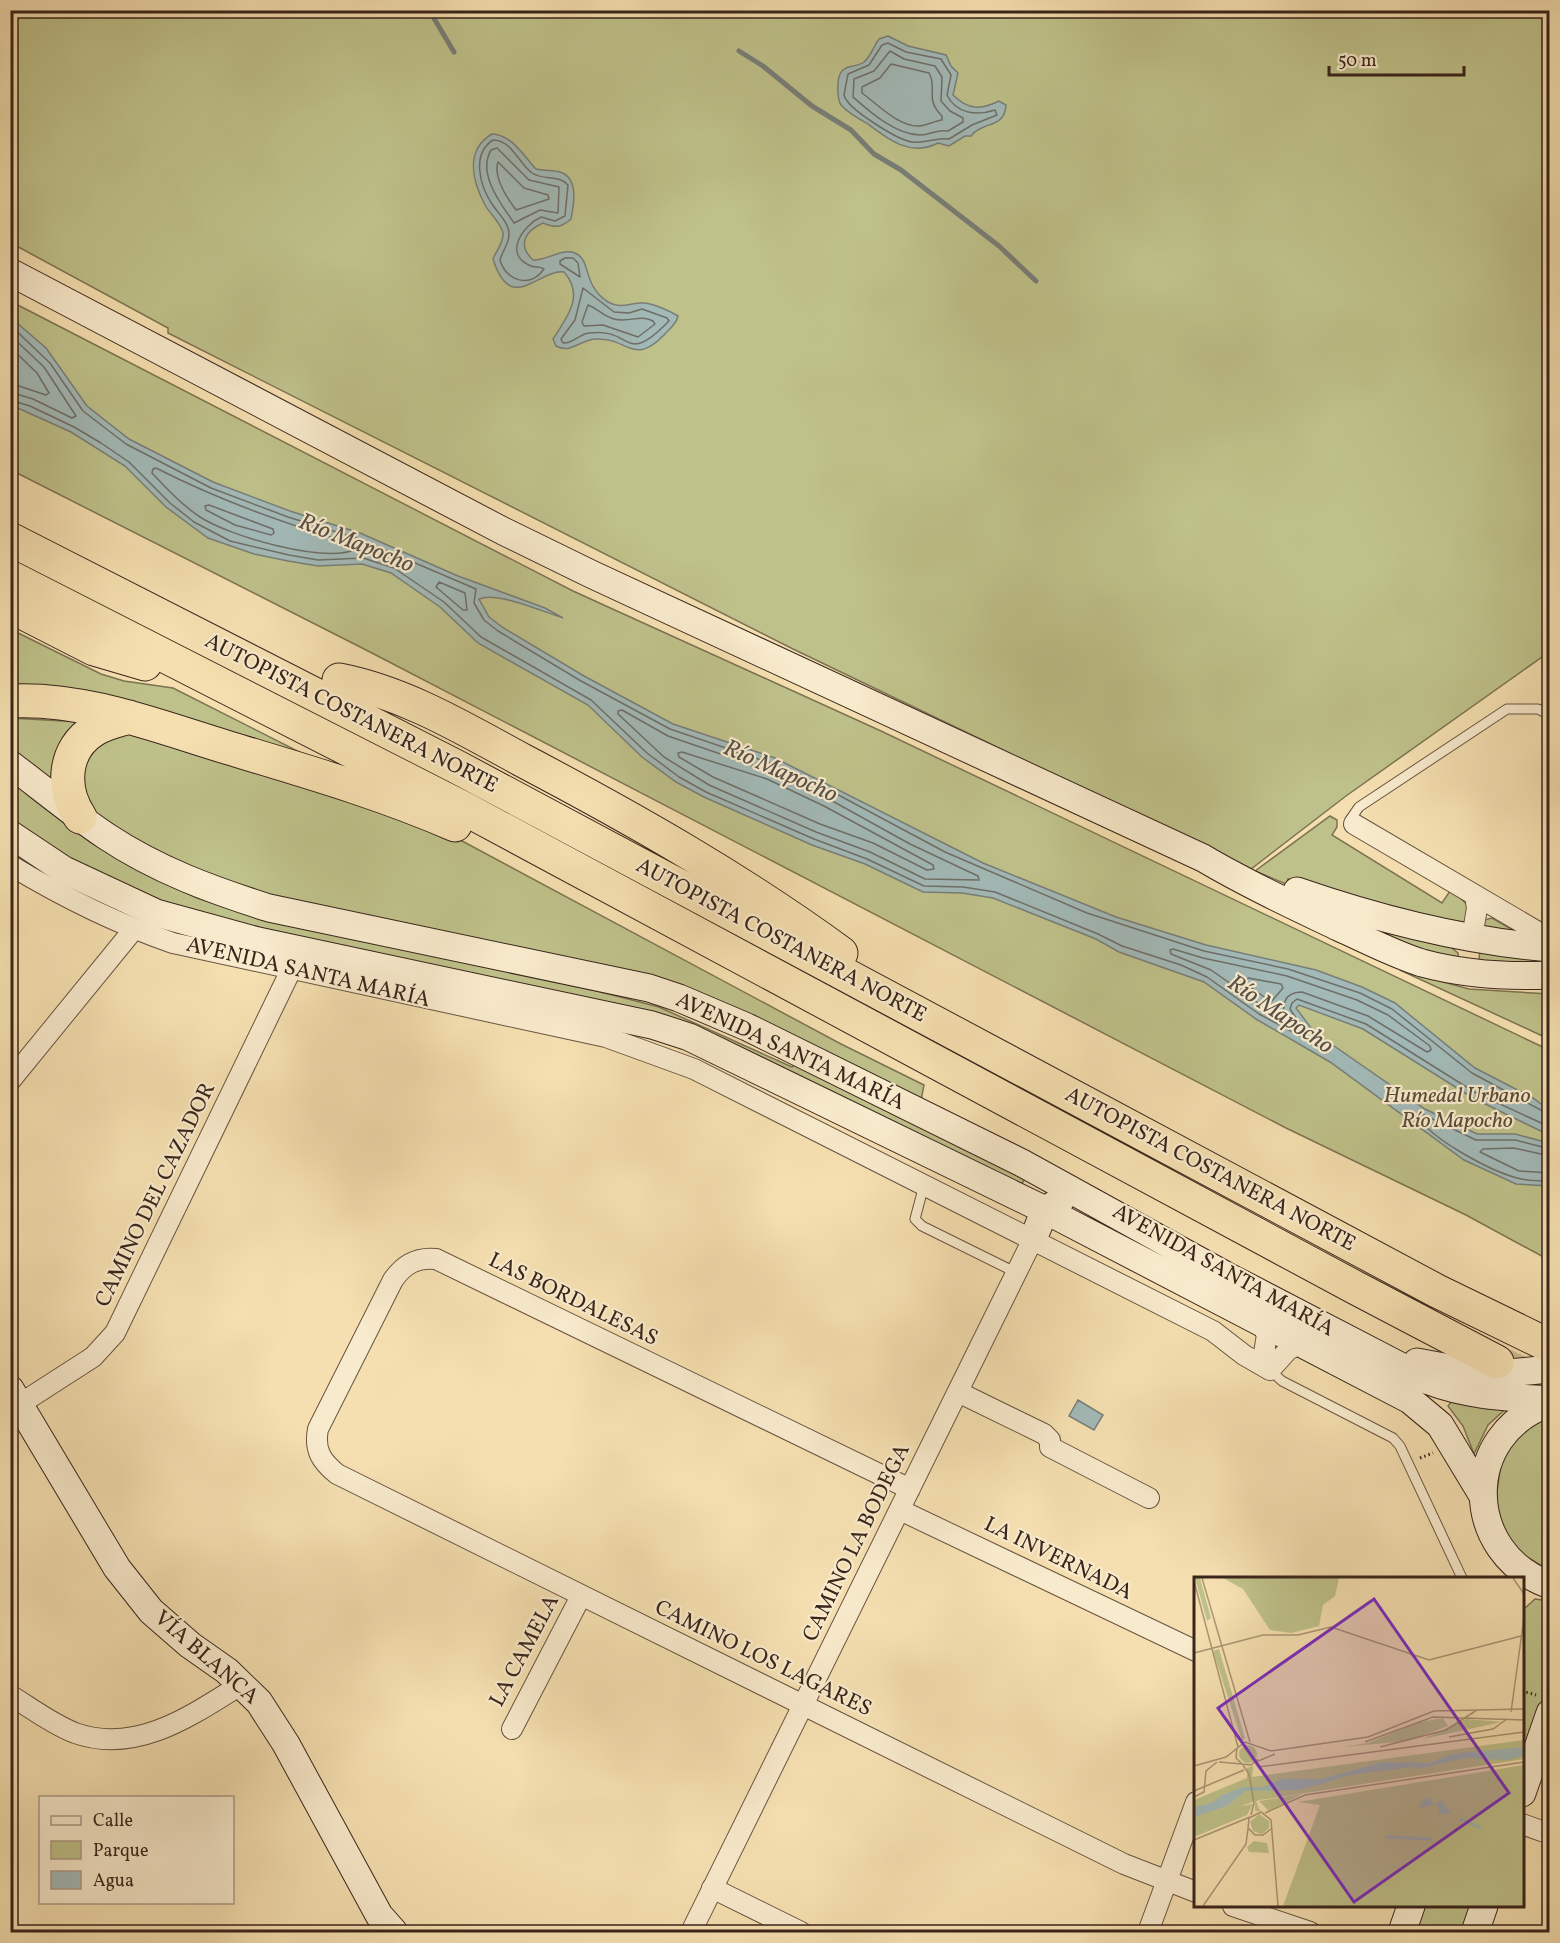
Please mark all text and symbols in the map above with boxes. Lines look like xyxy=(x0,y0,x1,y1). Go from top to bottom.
scale bar xyxy=(1329,39,1464,77)
text: 50 m xyxy=(1338,49,1377,74)
water label: Río Mapocho xyxy=(293,505,419,583)
street label: AUTOPISTA COSTANERA NORTE xyxy=(199,626,503,802)
water label: Río Mapocho xyxy=(717,732,843,812)
street label: AUTOPISTA COSTANERA NORTE xyxy=(630,851,932,1031)
street label: AVENIDA SANTA MARÍA xyxy=(183,930,433,1016)
water label: Río Mapocho xyxy=(1220,967,1340,1063)
street label: AVENIDA SANTA MARÍA xyxy=(670,985,910,1119)
street label: CAMINO DEL CAZADOR xyxy=(88,1077,224,1313)
street label: AUTOPISTA COSTANERA NORTE xyxy=(1059,1080,1361,1260)
park label: Humedal Urbano Río Mapocho xyxy=(1383,1081,1531,1137)
street label: AVENIDA SANTA MARÍA xyxy=(1106,1197,1340,1345)
street label: LAS BORDALESAS xyxy=(483,1245,663,1355)
street label: CAMINO LA BODEGA xyxy=(796,1439,918,1647)
street label: LA INVERNADA xyxy=(978,1510,1138,1608)
inset map xyxy=(1194,1577,1524,1907)
street label: LA CAMELA xyxy=(482,1589,568,1713)
street label: CAMINO LOS LAGARES xyxy=(649,1593,877,1725)
street label: VÍA BLANCA xyxy=(147,1604,265,1712)
legend xyxy=(39,1796,234,1904)
text: Calle xyxy=(93,1809,133,1834)
text: Parque xyxy=(93,1839,148,1864)
text: Agua xyxy=(93,1869,134,1894)

